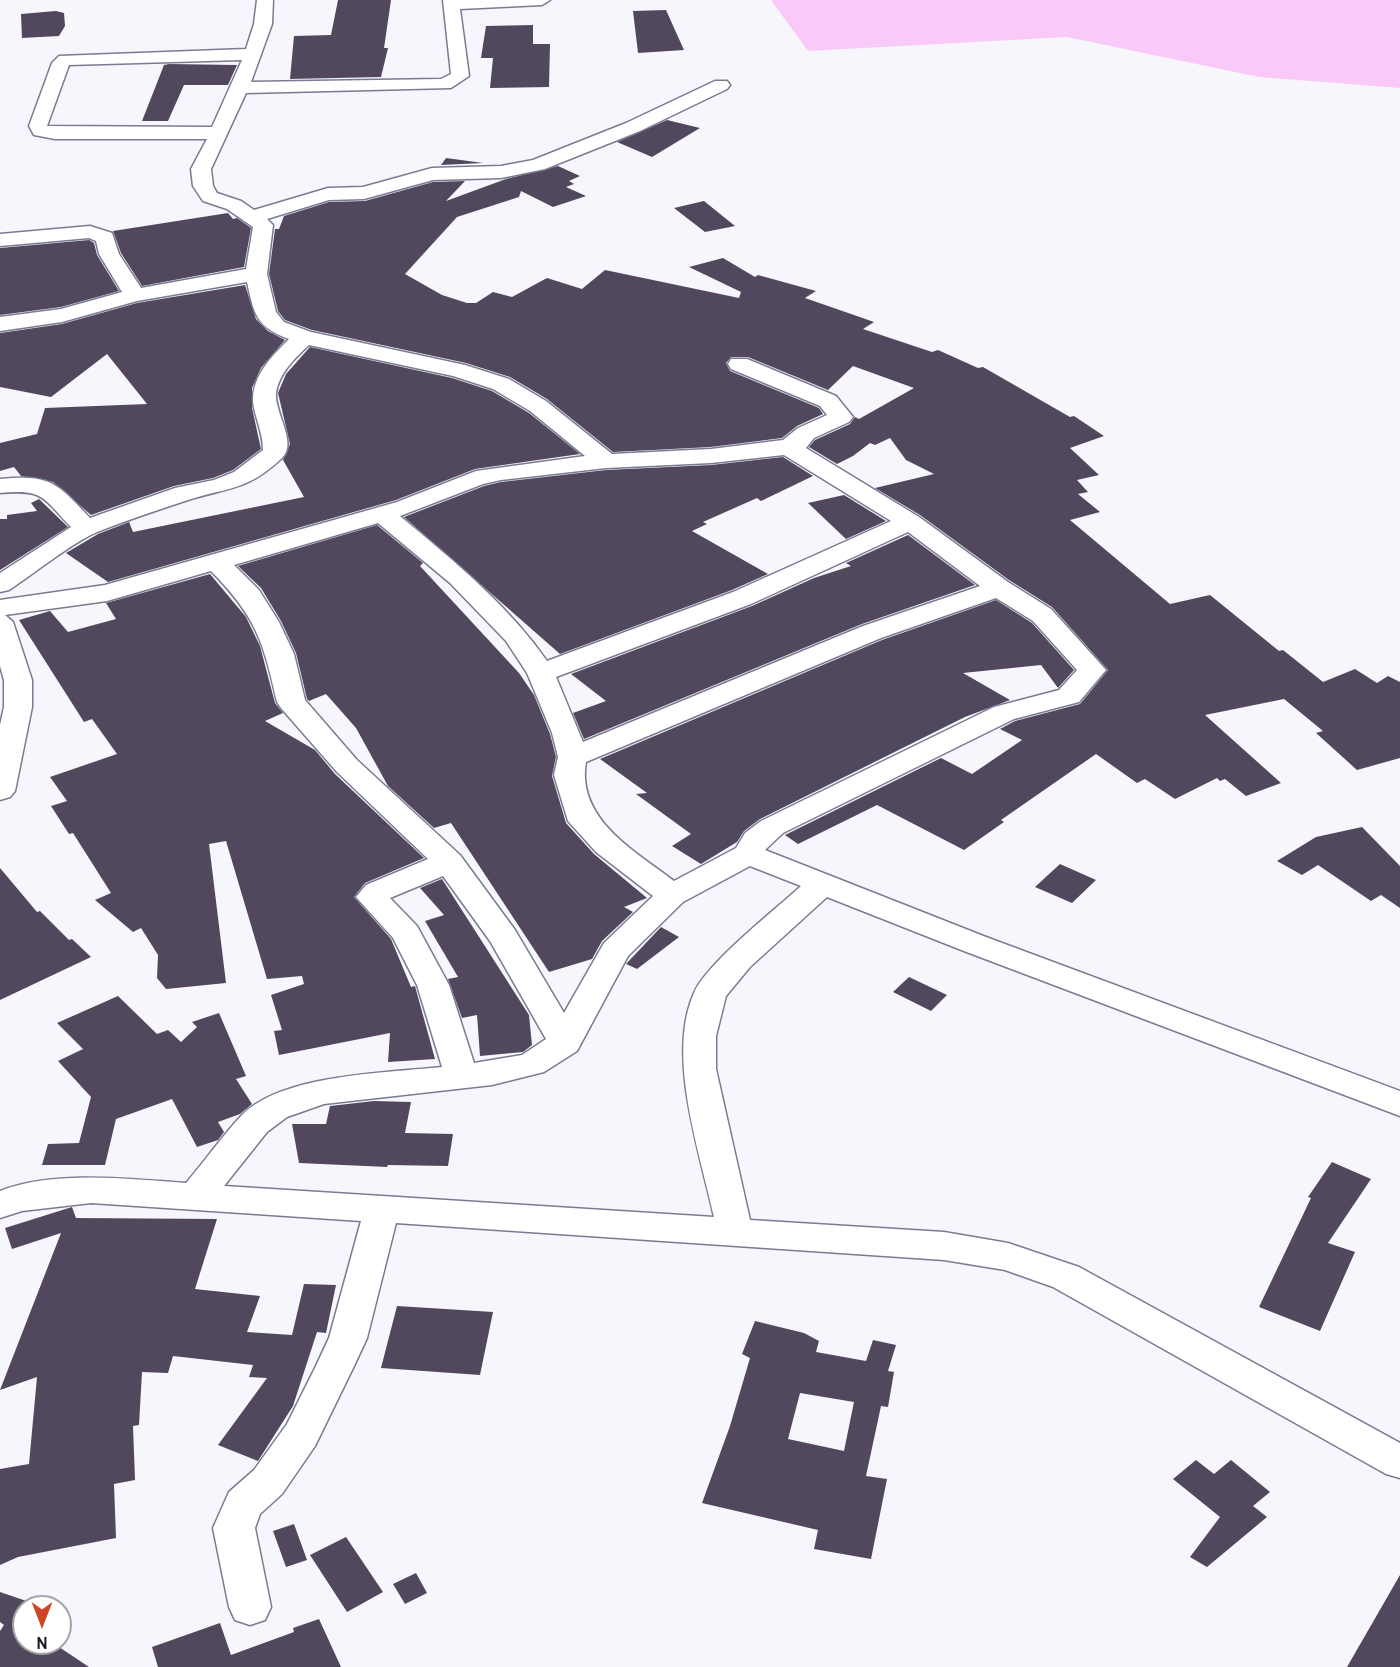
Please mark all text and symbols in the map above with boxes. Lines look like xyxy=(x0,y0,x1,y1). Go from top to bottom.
north arrow xyxy=(12,1595,72,1655)
text: N xyxy=(36,1631,48,1651)

